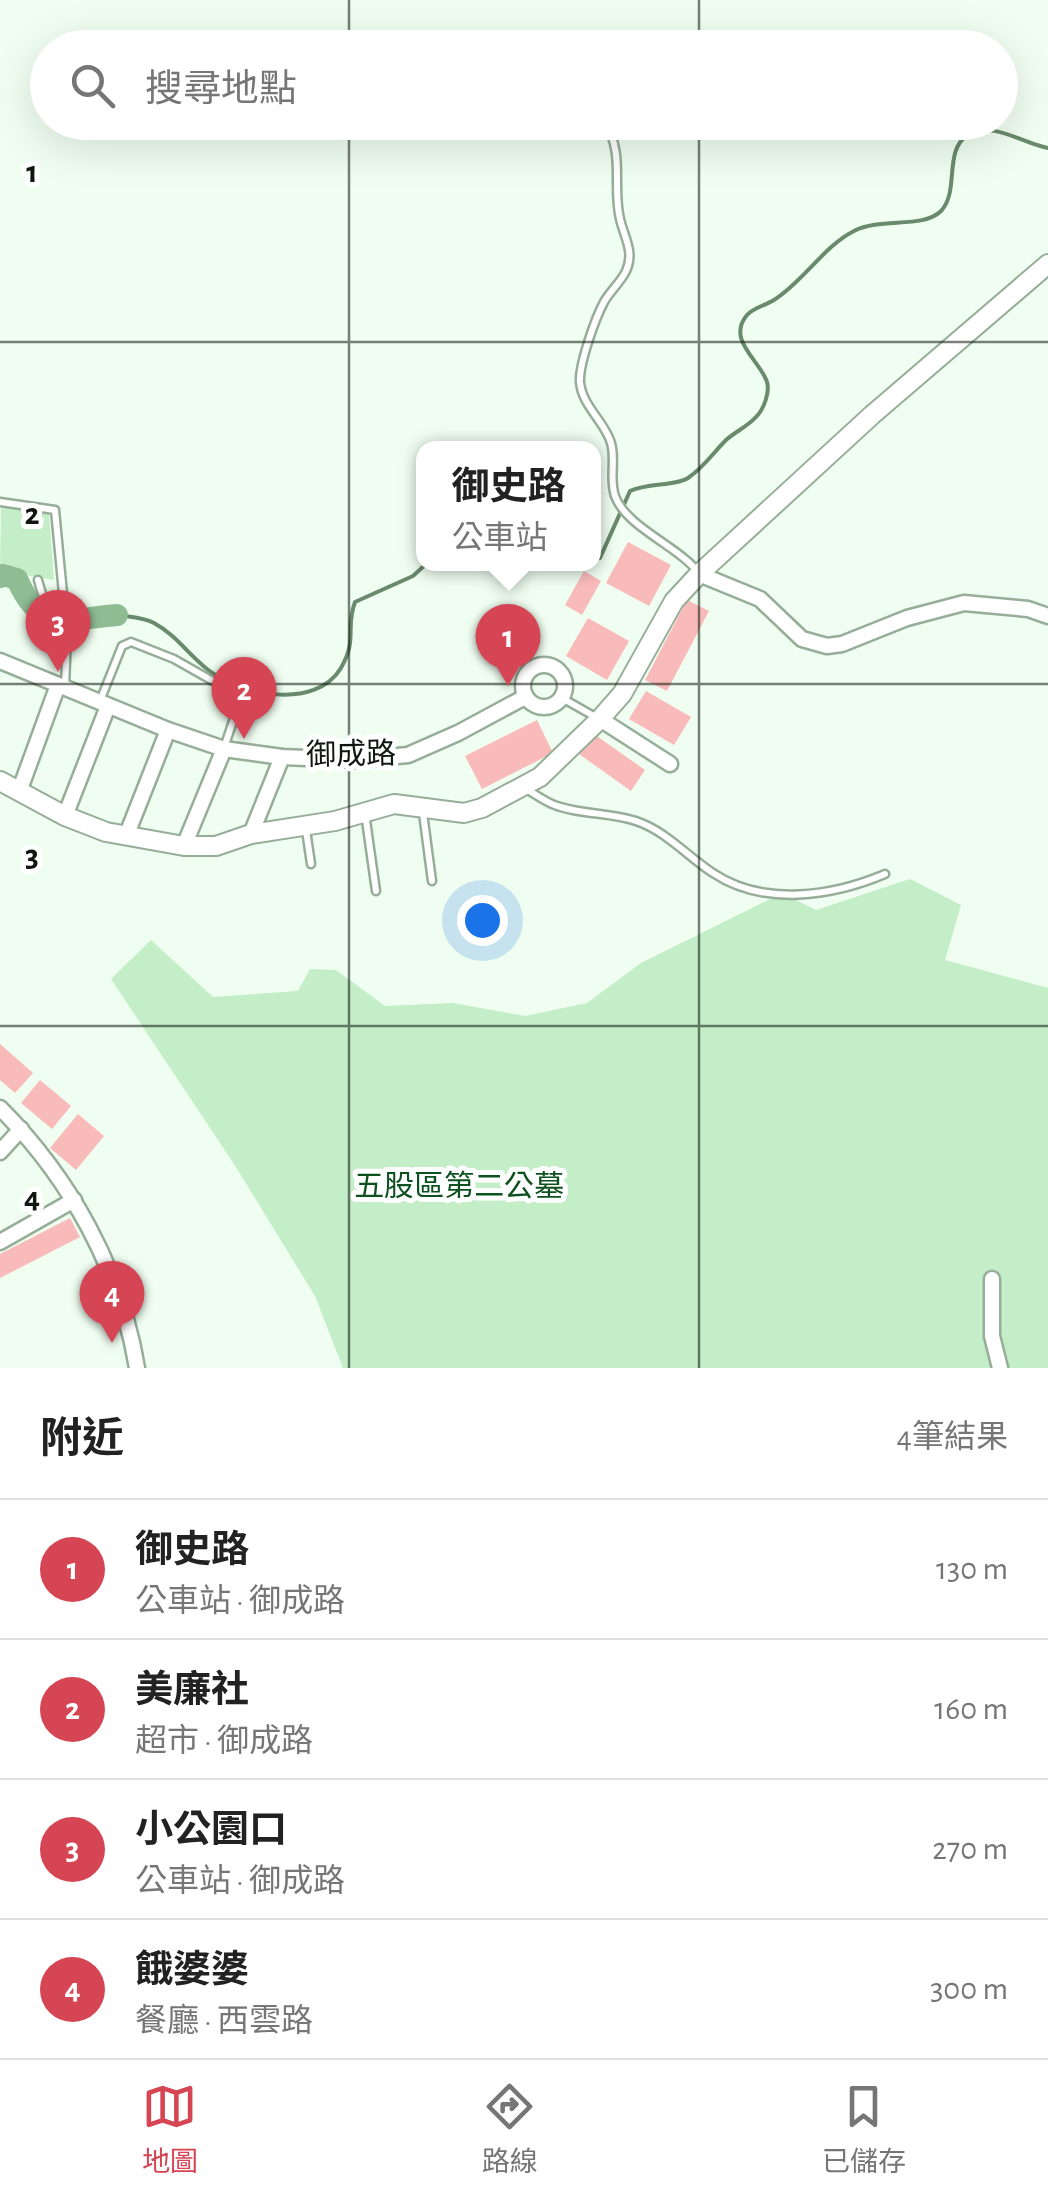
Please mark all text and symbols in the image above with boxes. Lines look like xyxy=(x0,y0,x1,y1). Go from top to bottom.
search box xyxy=(30,30,1018,140)
icon: search xyxy=(65,58,120,113)
text: 搜尋地點 xyxy=(145,71,297,109)
text: 1 xyxy=(26,156,38,188)
popup xyxy=(416,441,601,571)
text: 御史路 xyxy=(451,469,566,507)
text: 2 xyxy=(24,498,40,530)
text: 公車站 xyxy=(451,522,548,554)
pin: 3 xyxy=(26,590,90,672)
pin: 1 xyxy=(476,604,540,686)
pin: 2 xyxy=(212,656,276,739)
street label: 御成路 xyxy=(306,737,396,771)
text: 3 xyxy=(25,840,39,872)
your location xyxy=(457,895,508,946)
park label: 五股區第二公墓 xyxy=(354,1170,564,1202)
text: 4 xyxy=(24,1182,40,1214)
pin: 4 xyxy=(80,1260,144,1343)
text: 附近 xyxy=(40,1418,124,1460)
text: 4筆結果 xyxy=(897,1421,1008,1453)
text: 御史路 xyxy=(135,1532,249,1570)
text: 1 xyxy=(67,1553,78,1585)
text: 130 m xyxy=(936,1553,1008,1585)
text: 公車站 · 御成路 xyxy=(135,1585,345,1617)
text: 美廉社 xyxy=(135,1672,249,1710)
text: 2 xyxy=(65,1693,80,1725)
text: 160 m xyxy=(934,1693,1008,1725)
text: 超市 · 御成路 xyxy=(135,1725,313,1757)
text: 小公園口 xyxy=(135,1812,287,1850)
text: 3 xyxy=(66,1833,79,1865)
text: 270 m xyxy=(932,1833,1008,1865)
text: 公車站 · 御成路 xyxy=(135,1865,345,1897)
text: 餓婆婆 xyxy=(135,1952,249,1990)
text: 4 xyxy=(64,1973,81,2005)
text: 300 m xyxy=(930,1973,1008,2005)
text: 餐廳 · 西雲路 xyxy=(135,2005,313,2037)
tab: 地圖 xyxy=(142,2079,198,2180)
tab: 路線 xyxy=(482,2079,538,2180)
tab: 已儲存 xyxy=(822,2079,906,2180)

